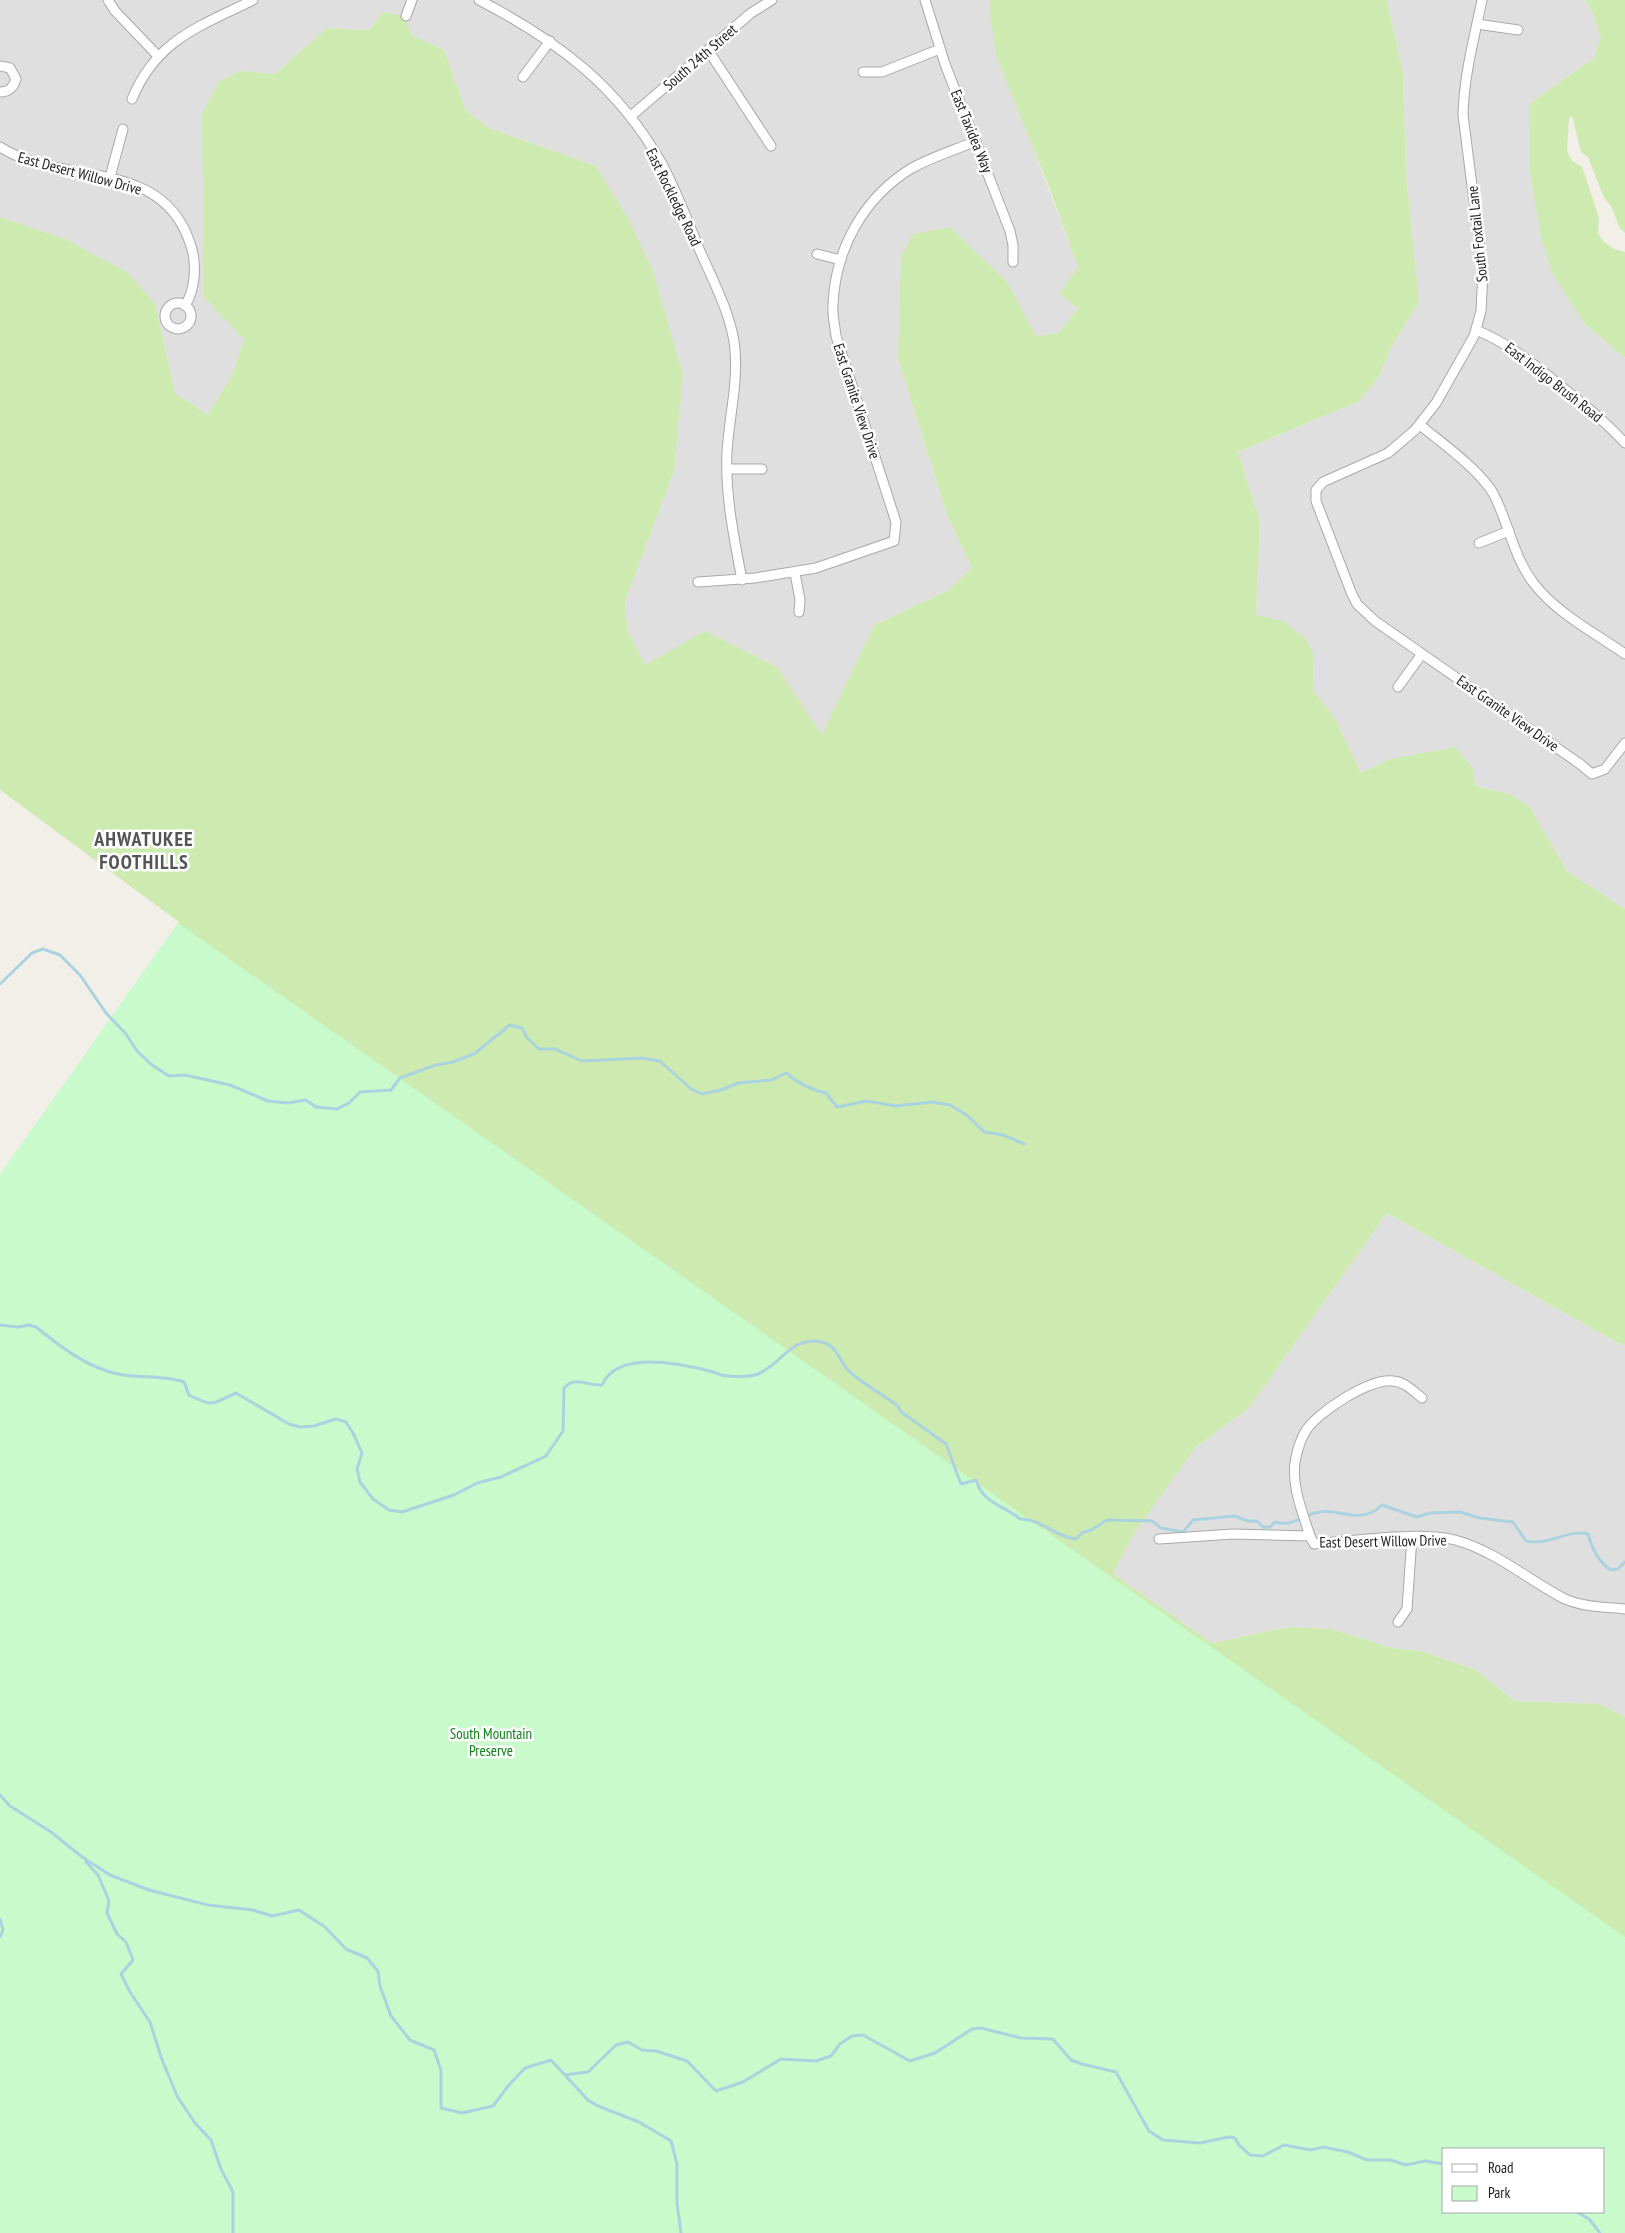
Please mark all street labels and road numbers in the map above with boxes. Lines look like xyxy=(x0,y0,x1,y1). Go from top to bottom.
street label: South 24th Street xyxy=(659,20,741,94)
street label: East Taxidea Way xyxy=(947,87,997,176)
street label: East Rockledge Road xyxy=(642,145,706,249)
street label: East Desert Willow Drive xyxy=(16,147,144,199)
street label: South Foxtail Lane xyxy=(1462,185,1492,283)
street label: East Indigo Brush Road xyxy=(1501,338,1607,426)
street label: East Granite View Drive xyxy=(829,341,885,461)
street label: East Granite View Drive xyxy=(1453,671,1563,755)
street label: East Desert Willow Drive xyxy=(1319,1530,1447,1552)

